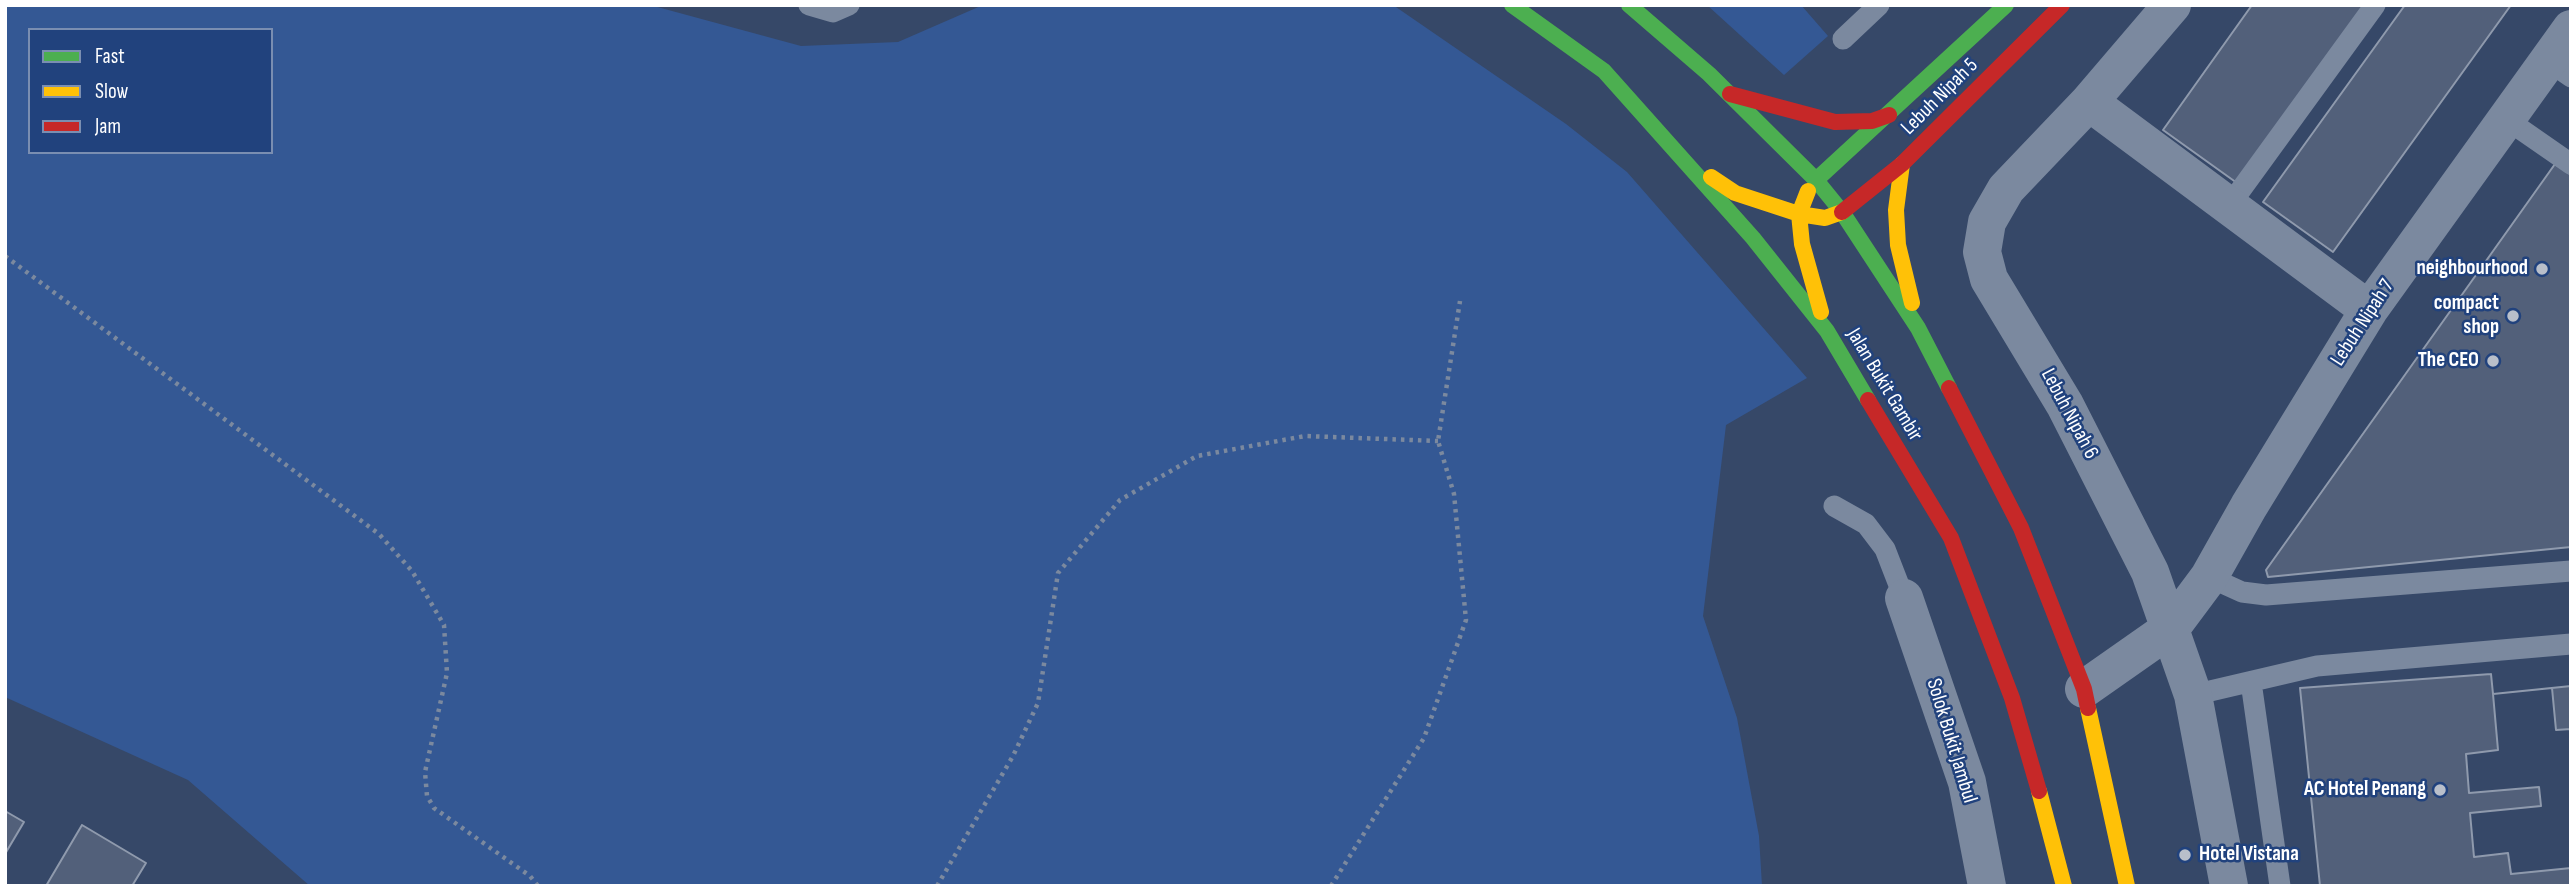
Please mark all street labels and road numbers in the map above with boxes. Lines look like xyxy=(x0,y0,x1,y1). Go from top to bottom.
street label: Lebuh Nipah 5 xyxy=(1896,53,1984,141)
street label: Lebuh Nipah 7 xyxy=(2326,275,2400,371)
street label: Jalan Bukit Gambir xyxy=(1840,324,1928,446)
street label: Lebuh Nipah 6 xyxy=(2035,365,2103,463)
street label: Solok Bukit Jambul xyxy=(1920,676,1982,806)

